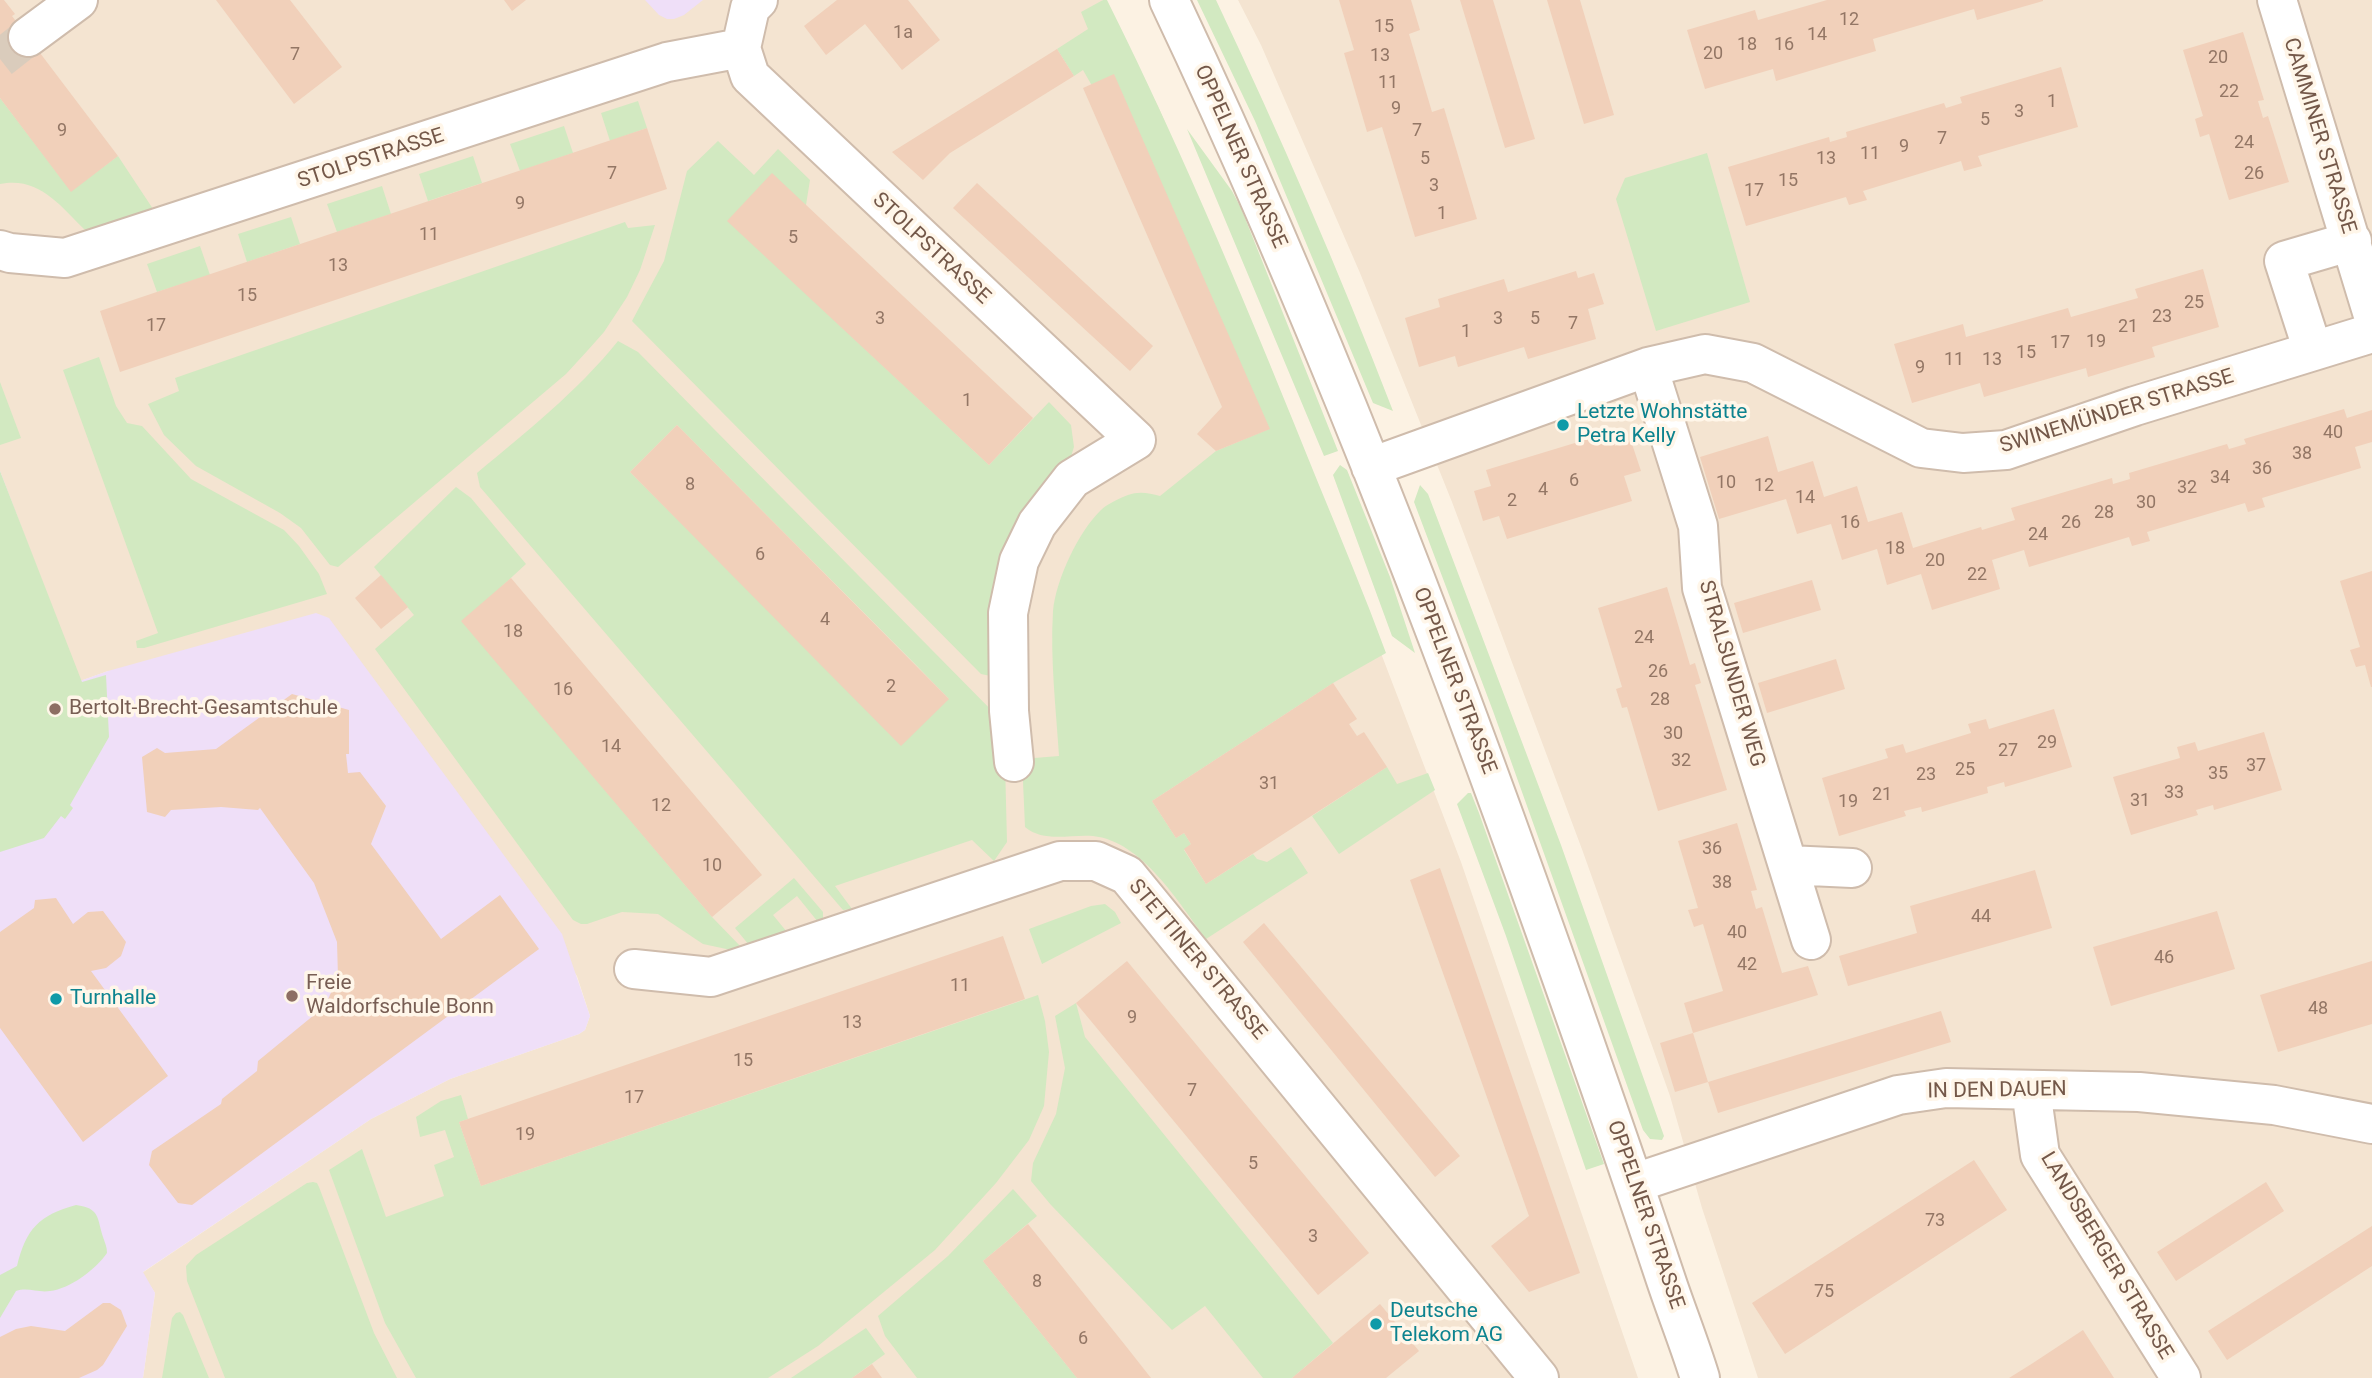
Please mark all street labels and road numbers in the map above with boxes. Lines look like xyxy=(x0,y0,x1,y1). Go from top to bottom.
street label: CAMMINER STRASSE xyxy=(2277,35,2361,237)
street label: OPPELNER STRASSE xyxy=(1188,62,1292,252)
street label: STOLPSTRASSE xyxy=(295,123,447,195)
street label: STOLPSTRASSE xyxy=(867,188,995,310)
street label: SWINEMÜNDER STRASSE xyxy=(1997,364,2237,460)
street label: STRALSUNDER WEG xyxy=(1692,578,1770,770)
street label: OPPELNER STRASSE xyxy=(1407,584,1501,778)
street label: STETTINER STRASSE xyxy=(1123,875,1271,1045)
street label: IN DEN DAUEN xyxy=(1927,1077,2067,1105)
street label: OPPELNER STRASSE xyxy=(1601,1117,1689,1313)
street label: LANDSBERGER STRASSE xyxy=(2034,1148,2178,1364)

